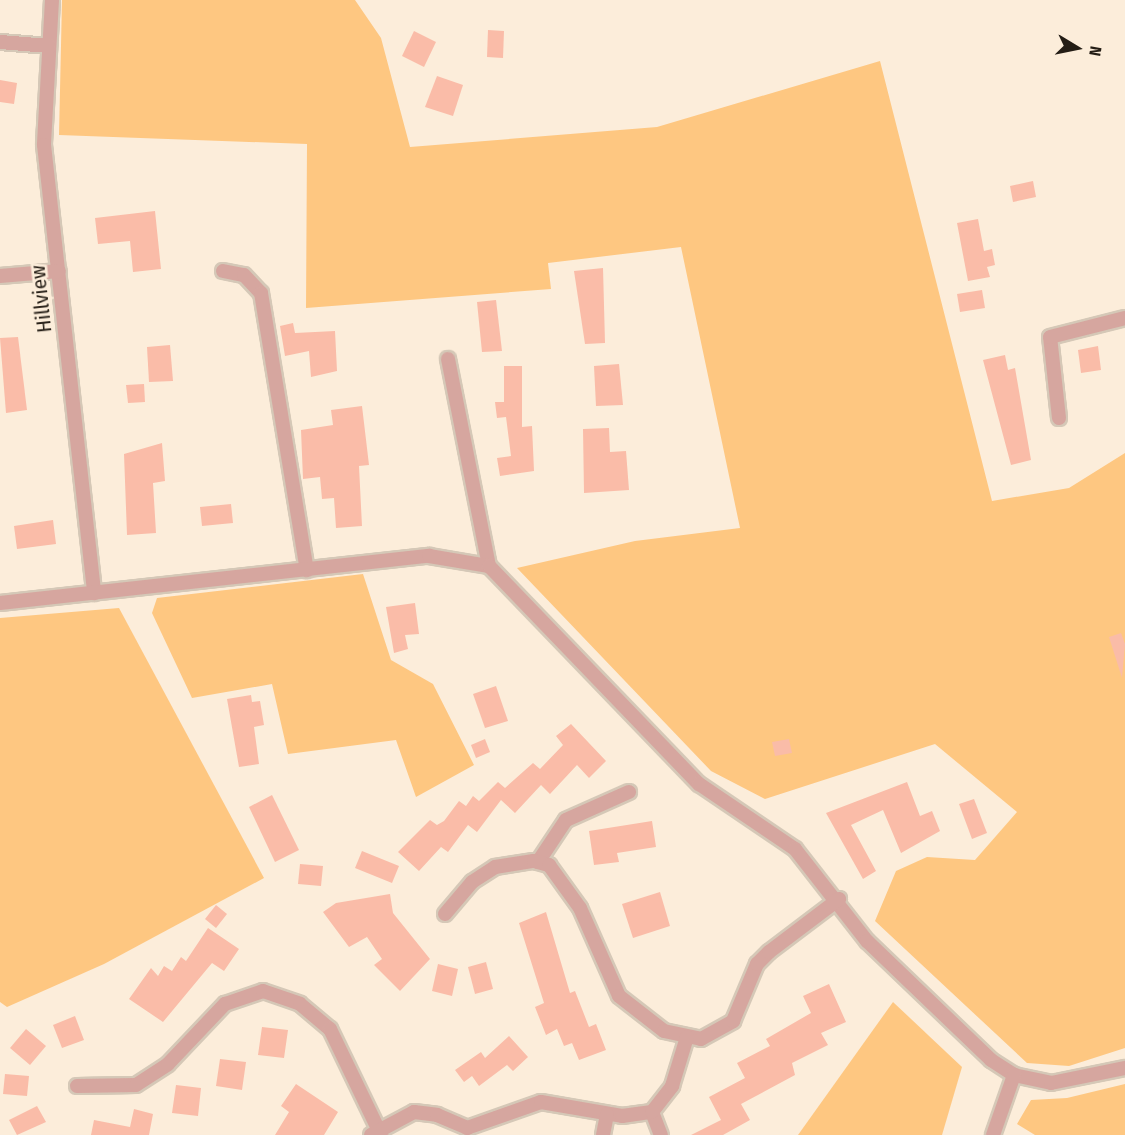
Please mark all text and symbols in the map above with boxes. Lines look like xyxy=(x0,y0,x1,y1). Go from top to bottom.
north arrow xyxy=(1047,18,1107,78)
text: N xyxy=(1085,45,1105,58)
street label: Hillview xyxy=(25,264,57,334)

